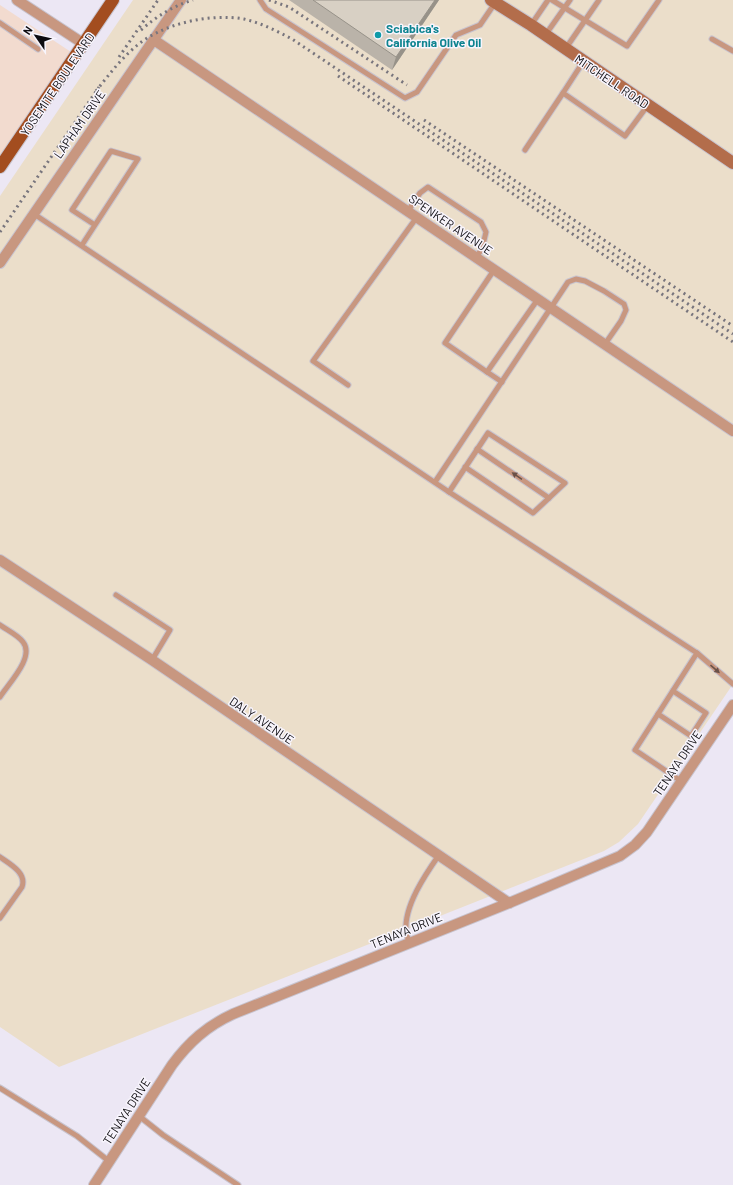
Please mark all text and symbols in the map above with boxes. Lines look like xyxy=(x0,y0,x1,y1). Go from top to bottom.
north arrow xyxy=(16,16,56,56)
place label: Sciabica's California Olive Oil xyxy=(386,21,481,49)
text: N xyxy=(20,23,35,37)
street label: YOSEMITE BOULEVARD xyxy=(17,30,97,138)
marker: Sciabica's California Olive Oil xyxy=(373,30,383,40)
street label: MITCHELL ROAD xyxy=(572,51,652,111)
street label: LAPHAM DRIVE xyxy=(50,87,108,161)
street label: SPENKER AVENUE xyxy=(407,191,495,257)
one-way arrow xyxy=(512,472,522,480)
one-way arrow xyxy=(710,664,720,673)
street label: DALY AVENUE xyxy=(227,693,297,747)
street label: TENAYA DRIVE xyxy=(650,728,704,798)
street label: TENAYA DRIVE xyxy=(368,909,444,951)
street label: TENAYA DRIVE xyxy=(99,1075,153,1147)

